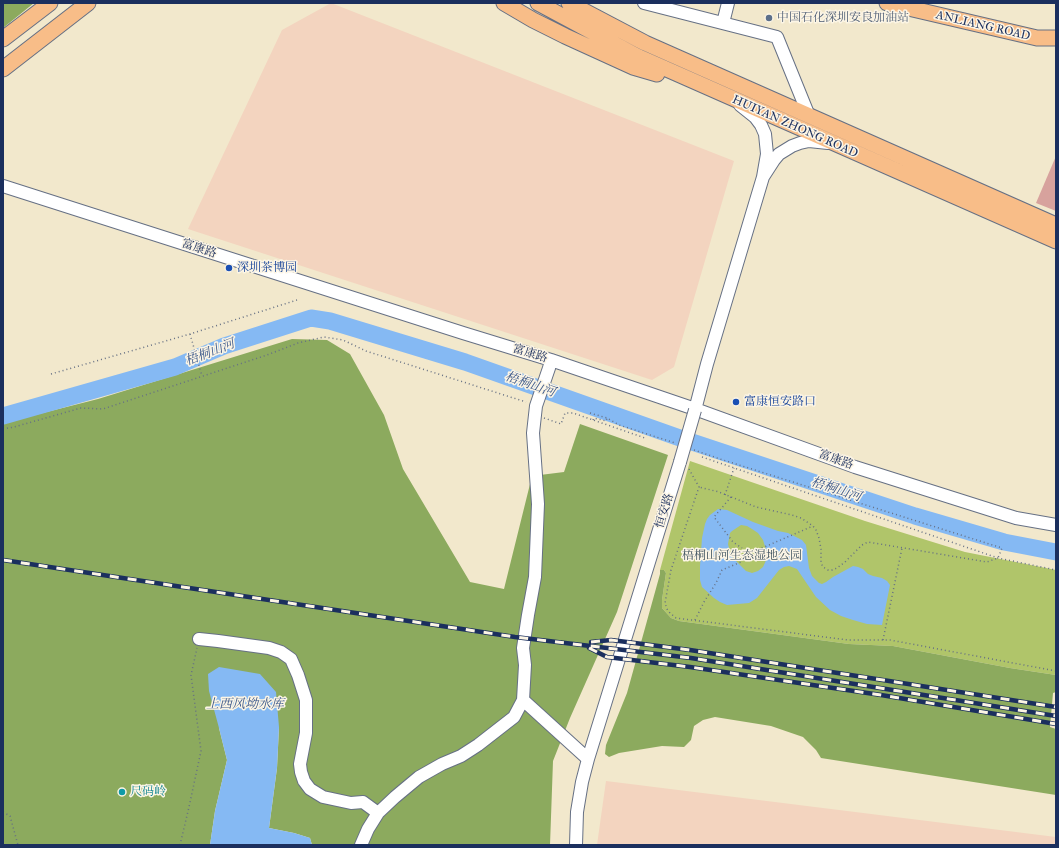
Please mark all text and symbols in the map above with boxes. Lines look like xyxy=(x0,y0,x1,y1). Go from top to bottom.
street label: ANLIANG ROAD xyxy=(934,8,1032,44)
place label: 中国石化深圳安良加油站 xyxy=(777,11,909,25)
marker: 中国石化深圳安良加油站 xyxy=(764,13,774,23)
street label: HUIYAN ZHONG ROAD xyxy=(730,93,860,161)
street label: 富康路 xyxy=(180,237,218,261)
place label: 深圳茶博园 xyxy=(237,261,297,275)
marker: 深圳茶博园 xyxy=(224,263,234,273)
water label: 梧桐山河 xyxy=(183,336,237,370)
street label: 富康路 xyxy=(511,342,549,366)
water label: 梧桐山河 xyxy=(503,369,557,401)
place label: 富康恒安路口 xyxy=(744,395,816,409)
marker: 富康恒安路口 xyxy=(731,397,741,407)
street label: 富康路 xyxy=(817,447,855,473)
water label: 梧桐山河 xyxy=(809,475,863,505)
street label: 恒安路 xyxy=(653,492,677,530)
park label: 梧桐山河生态湿地公园 xyxy=(682,549,802,563)
water label: 上西风坳水库 xyxy=(206,697,284,713)
place label: 尺码岭 xyxy=(130,785,166,799)
marker: 尺码岭 xyxy=(117,787,127,797)

